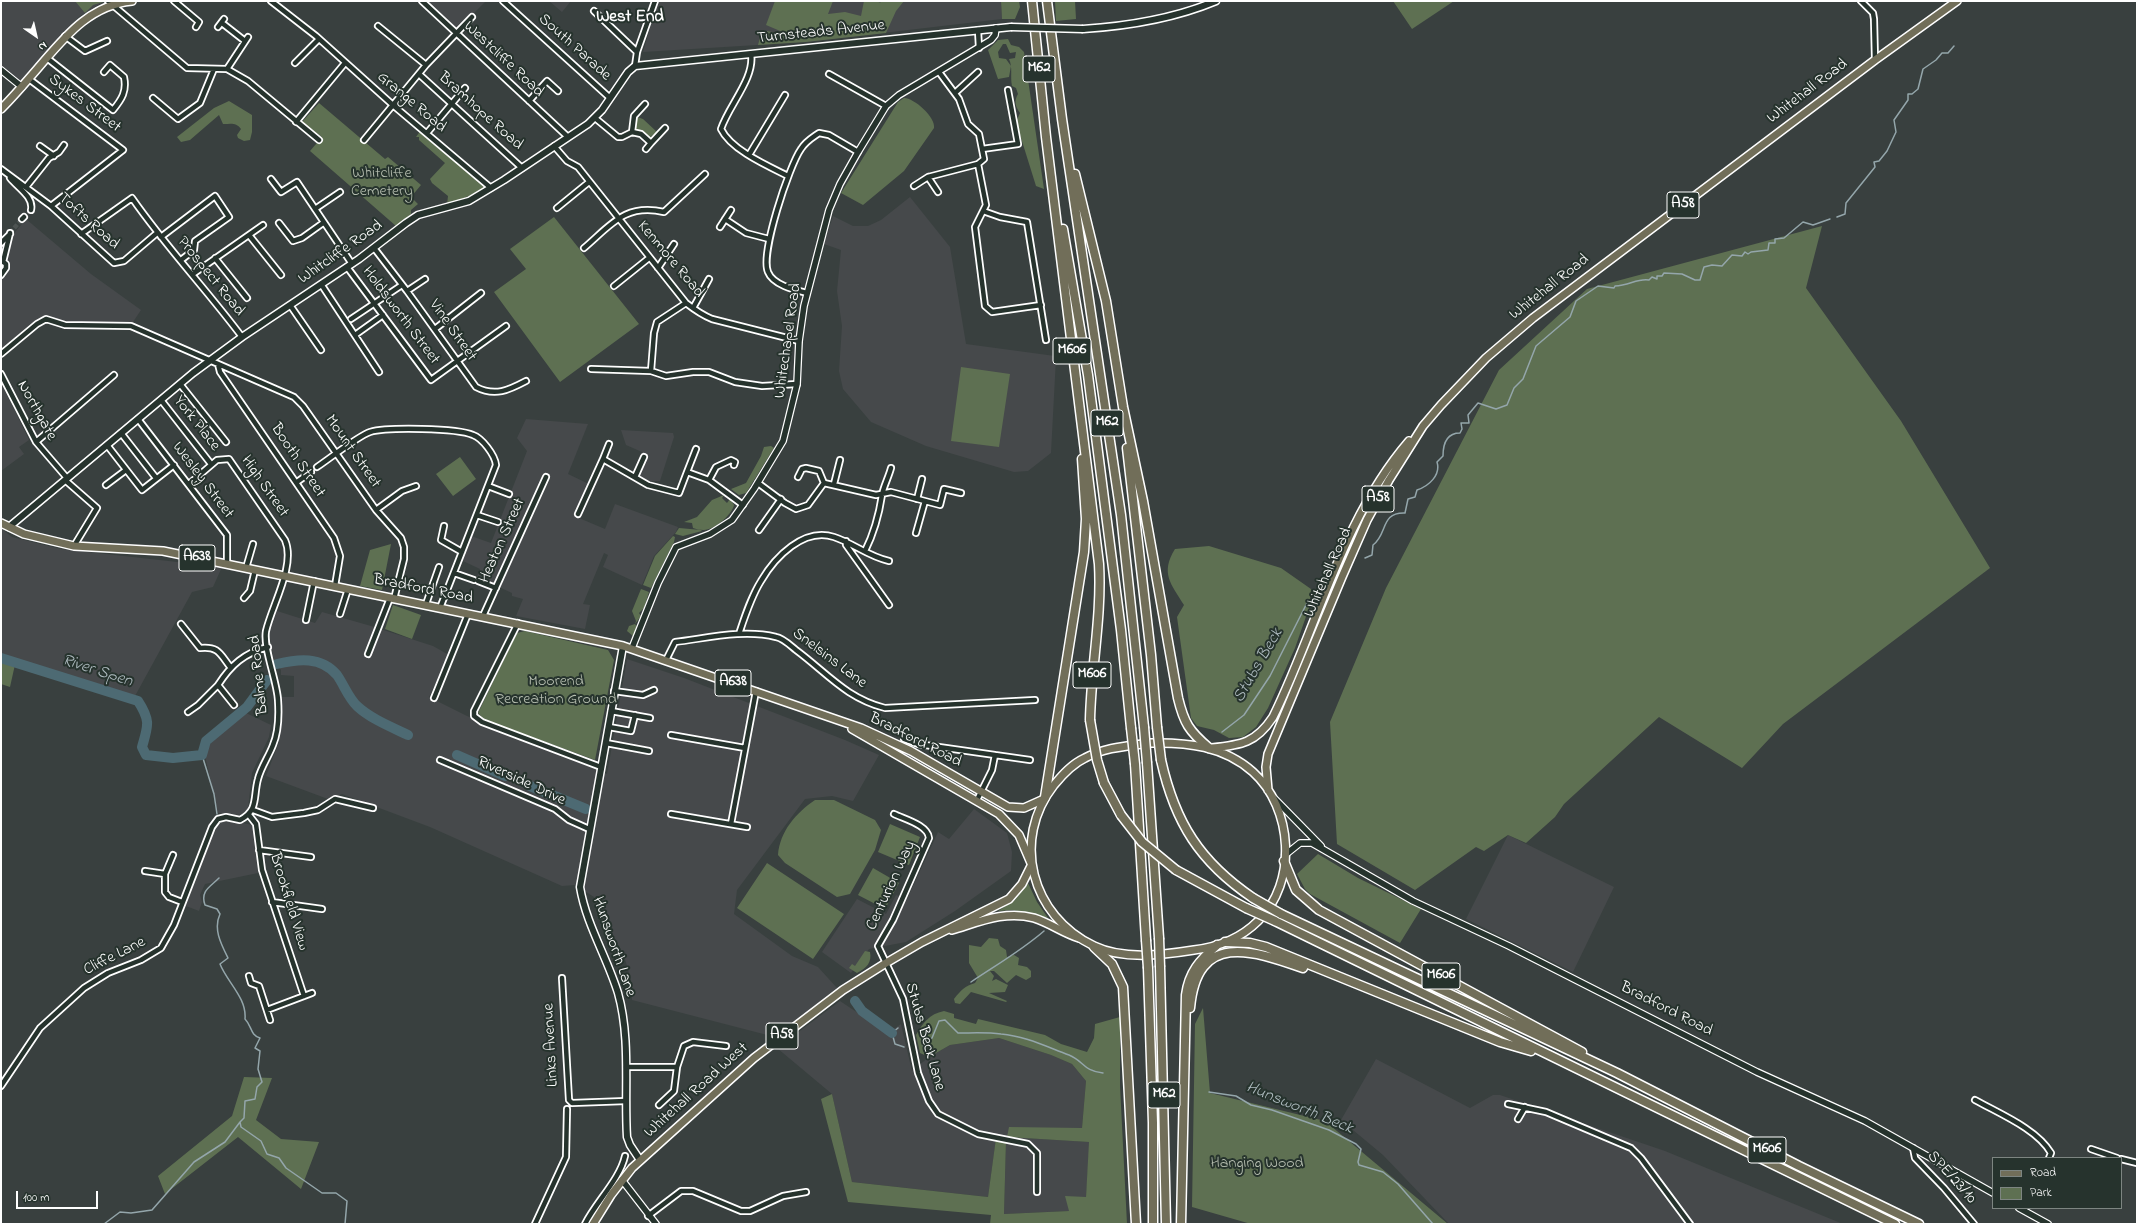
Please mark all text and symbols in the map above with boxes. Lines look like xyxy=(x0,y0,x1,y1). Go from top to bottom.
district label: West End xyxy=(596,8,664,28)
street label: South Parade xyxy=(534,10,614,86)
north arrow xyxy=(16,16,56,56)
street label: Turnsteads Avenue xyxy=(756,17,886,49)
street label: Westcliffe Road xyxy=(459,18,547,102)
text: N xyxy=(35,37,50,55)
street label: Whitehall Road xyxy=(1764,55,1852,129)
road number: M62 xyxy=(1023,56,1055,82)
street label: Grange Road xyxy=(372,68,450,138)
street label: Bramhope Road xyxy=(434,69,526,155)
street label: Sykes Street xyxy=(44,71,124,137)
park label: Whitcliffe Cemetery xyxy=(351,164,413,202)
street label: Tofts Road xyxy=(53,189,123,255)
road number: A58 xyxy=(1667,192,1699,218)
street label: Whitcliffe Road xyxy=(295,217,387,289)
street label: Kenmore Road xyxy=(632,218,708,302)
street label: Prospect Road xyxy=(172,233,248,321)
street label: Whitehall Road xyxy=(1506,251,1594,325)
street label: Holdsworth Street xyxy=(357,263,443,369)
street label: Whitechapel Road xyxy=(771,282,807,400)
street label: Vine Street xyxy=(424,297,480,365)
road number: M606 xyxy=(1053,338,1091,364)
street label: Northgate xyxy=(12,378,60,444)
street label: York Place xyxy=(168,392,224,456)
road number: M62 xyxy=(1091,410,1123,436)
street label: Mount Street xyxy=(320,412,384,492)
street label: Booth Street xyxy=(265,421,329,501)
street label: Wesley Street xyxy=(167,439,237,523)
street label: High Street xyxy=(236,453,292,521)
road number: A58 xyxy=(1362,486,1394,512)
street label: Heaton Street xyxy=(476,496,530,586)
street label: Whitehall Road xyxy=(1301,525,1357,621)
road number: A638 xyxy=(179,545,215,571)
street label: Bradford Road xyxy=(372,571,474,609)
street label: Snelsins Lane xyxy=(788,625,870,693)
water label: Stubs Beck xyxy=(1230,625,1288,707)
street label: Balme Road xyxy=(246,634,274,716)
water label: River Spen xyxy=(59,651,135,693)
road number: M606 xyxy=(1073,662,1111,688)
road number: A638 xyxy=(715,670,751,696)
park label: Moorend Recreation Ground xyxy=(495,672,617,710)
street label: Bradford Road xyxy=(866,710,964,772)
street label: Riverside Drive xyxy=(474,753,568,811)
street label: Centurion Way xyxy=(863,838,921,934)
street label: Brookfield View xyxy=(264,851,312,953)
street label: Hunsworth Lane xyxy=(587,894,639,1000)
street label: Cliffe Lane xyxy=(81,933,149,981)
road number: M606 xyxy=(1422,963,1460,989)
street label: Bradford Road xyxy=(1617,979,1715,1041)
street label: Stubs Beck Lane xyxy=(899,981,949,1093)
street label: Links Avenue xyxy=(540,1003,564,1087)
road number: A58 xyxy=(766,1023,798,1049)
street label: Whitehall Road West xyxy=(641,1039,753,1143)
water label: Hunsworth Beck xyxy=(1242,1078,1356,1140)
road number: M62 xyxy=(1148,1082,1180,1108)
road number: M606 xyxy=(1748,1137,1786,1163)
street label: SPE/23/10 xyxy=(1922,1148,1980,1208)
park label: Hanging Wood xyxy=(1210,1154,1304,1174)
legend xyxy=(1992,1157,2122,1209)
text: Road xyxy=(2030,1164,2056,1182)
scale bar xyxy=(18,1183,100,1209)
text: Park xyxy=(2030,1184,2052,1202)
text: 100 m xyxy=(23,1189,50,1207)

